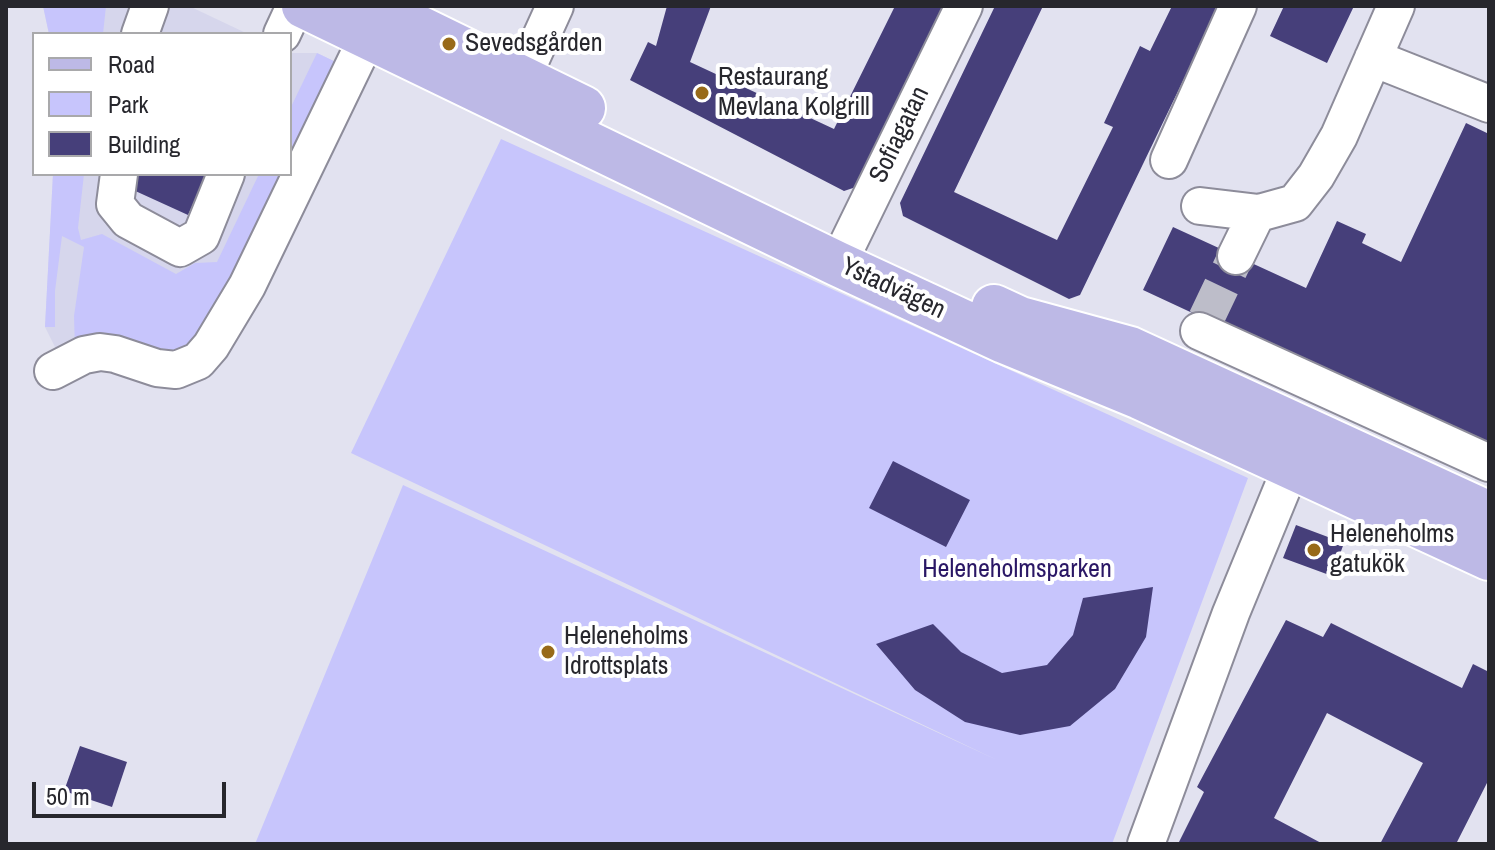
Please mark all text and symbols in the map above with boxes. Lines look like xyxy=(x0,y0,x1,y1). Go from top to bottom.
place label: Sevedsgården xyxy=(465,28,602,60)
legend xyxy=(32,32,292,176)
marker: Sevedsgården xyxy=(440,35,458,53)
text: Road xyxy=(108,48,155,80)
place label: Restaurang Mevlana Kolgrill xyxy=(718,62,870,124)
street label: Sofiagatan xyxy=(863,82,937,188)
marker: Restaurang Mevlana Kolgrill xyxy=(693,84,711,102)
text: Park xyxy=(108,88,148,120)
text: Building xyxy=(108,128,180,160)
street label: Ystadvägen xyxy=(836,251,950,327)
place label: Heleneholms gatukök xyxy=(1330,519,1454,580)
marker: Heleneholms gatukök xyxy=(1305,541,1323,559)
park label: Heleneholmsparken xyxy=(922,554,1112,586)
place label: Heleneholms Idrottsplats xyxy=(564,621,688,682)
marker: Heleneholms Idrottsplats xyxy=(539,643,557,661)
scale bar xyxy=(36,766,230,816)
text: 50 m xyxy=(46,780,90,812)

